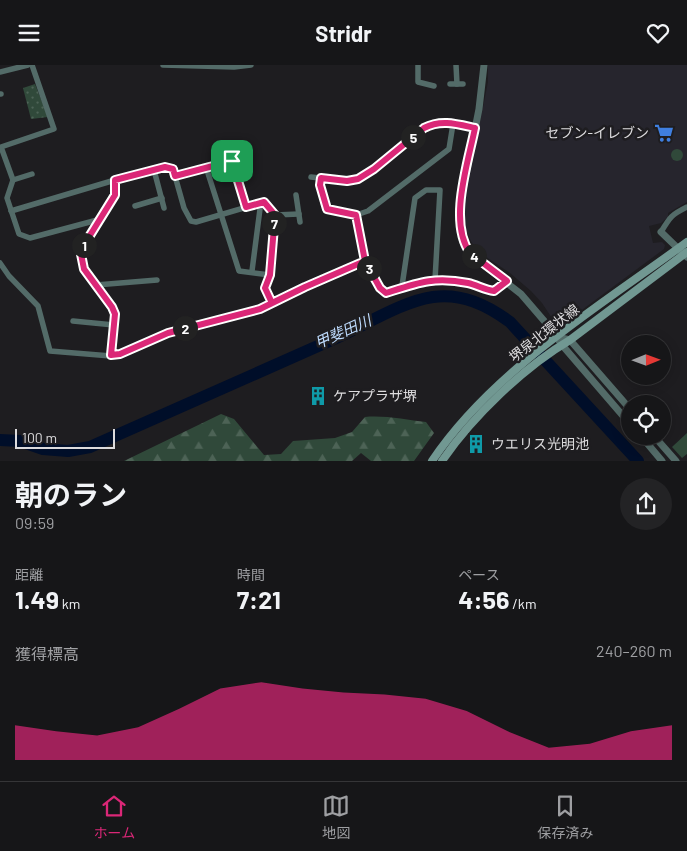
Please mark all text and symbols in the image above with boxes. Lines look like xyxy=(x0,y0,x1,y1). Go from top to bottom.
icon: menu xyxy=(15,19,43,47)
icon: heart xyxy=(644,19,672,47)
text: Stridr xyxy=(315,20,372,46)
supermarket icon: セブン-イレブン xyxy=(653,122,675,144)
place label: セブン-イレブン xyxy=(545,124,649,141)
pin: 5 xyxy=(400,125,426,149)
text: 5 xyxy=(410,129,417,146)
pin xyxy=(211,140,253,182)
icon: arrive xyxy=(218,147,246,175)
pin: 7 xyxy=(262,211,286,235)
text: 7 xyxy=(271,215,278,232)
pin: 1 xyxy=(72,233,96,257)
text: 1 xyxy=(82,237,87,254)
pin: 4 xyxy=(462,243,486,269)
text: 4 xyxy=(470,248,479,265)
pin: 3 xyxy=(356,255,382,281)
text: 3 xyxy=(366,260,373,277)
street label: 堺泉北環状線 xyxy=(505,300,582,365)
water label: 甲斐田川 xyxy=(312,310,375,352)
pin: 2 xyxy=(172,315,198,341)
text: 2 xyxy=(182,320,189,337)
north arrow xyxy=(621,335,671,385)
map controls xyxy=(621,335,671,445)
building icon: ケアプラザ堺 xyxy=(307,385,329,407)
place label: ケアプラザ堺 xyxy=(333,387,417,404)
button: locate xyxy=(621,395,671,445)
scale bar xyxy=(15,426,115,449)
text: 100 m xyxy=(22,429,57,446)
building icon: ウエリス光明池 xyxy=(465,433,487,455)
place label: ウエリス光明池 xyxy=(491,435,589,452)
text: 朝のラン xyxy=(15,477,127,511)
button: share xyxy=(620,478,672,530)
text: 09:59 xyxy=(15,513,54,532)
text: 距離 xyxy=(15,566,43,583)
text: 時間 xyxy=(237,566,265,583)
text: ペース xyxy=(458,566,500,583)
text: 1.49 xyxy=(15,584,59,614)
text: 7:21 xyxy=(237,584,281,614)
text: 4:56 xyxy=(458,584,509,614)
text: km xyxy=(59,595,80,612)
text: /km xyxy=(509,595,536,612)
text: 240–260 m xyxy=(596,641,672,660)
text: 獲得標高 xyxy=(15,644,79,663)
tab: ホーム xyxy=(94,792,135,842)
tab: 地図 xyxy=(322,792,350,842)
tab: 保存済み xyxy=(537,792,593,842)

